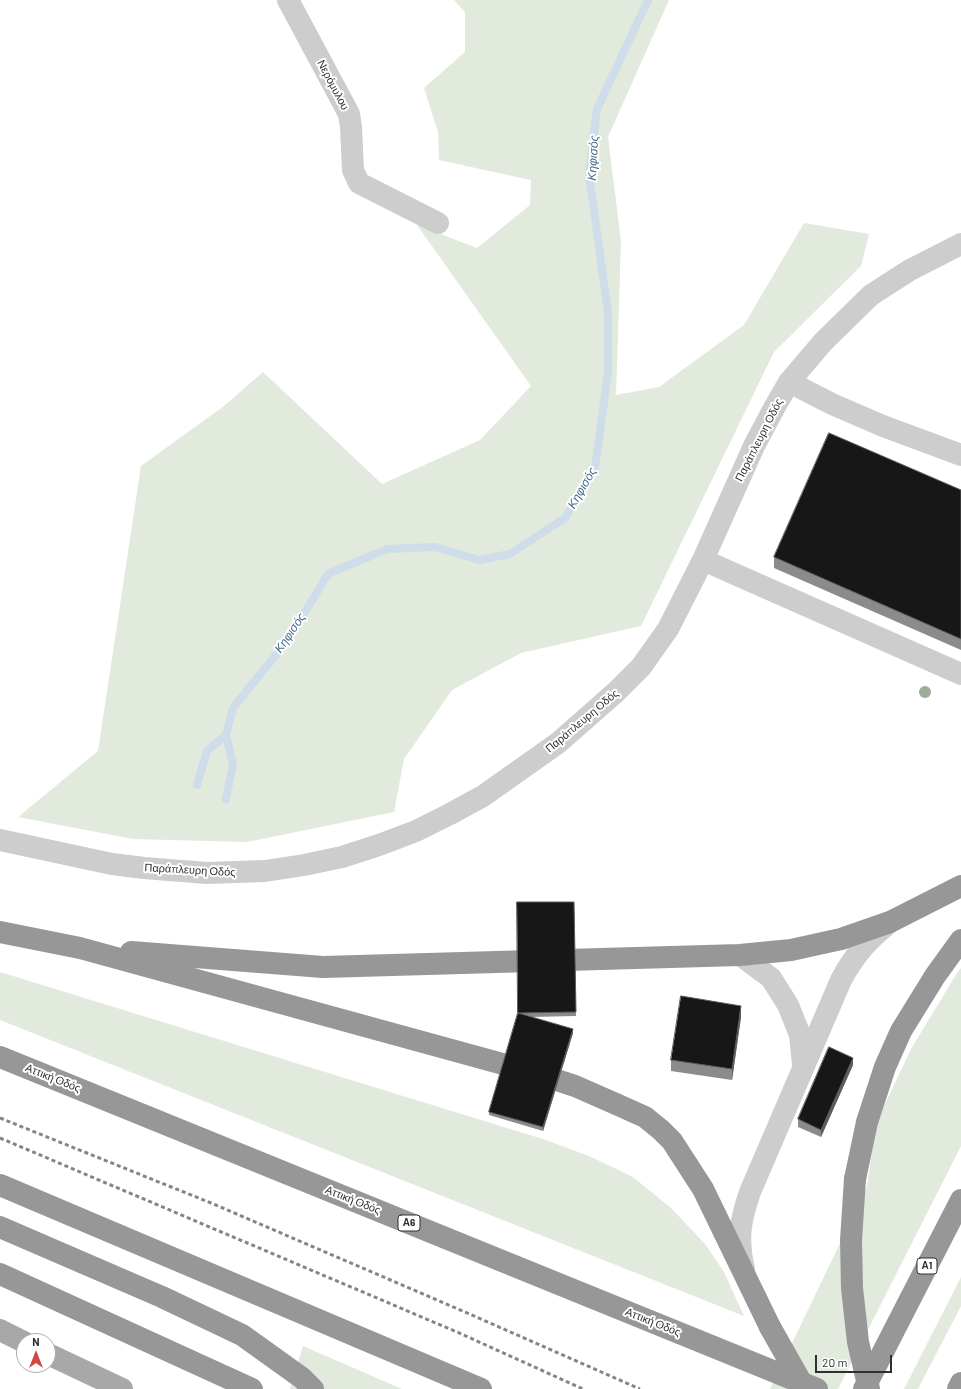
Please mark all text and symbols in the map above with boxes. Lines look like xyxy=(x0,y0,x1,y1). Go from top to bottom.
street label: Νερόμυλου xyxy=(314,58,352,112)
water label: Κηφισός xyxy=(585,135,601,181)
street label: Παράπλευρη Οδός xyxy=(732,396,786,484)
water label: Κηφισός xyxy=(565,465,599,511)
water label: Κηφισός xyxy=(271,610,309,656)
street label: Παράπλευρη Οδός xyxy=(543,687,621,755)
street label: Παράπλευρη Οδός xyxy=(144,861,236,879)
street label: Αττική Οδός xyxy=(23,1061,83,1095)
street label: Αττική Οδός xyxy=(323,1183,383,1217)
road number: Α6 xyxy=(398,1215,420,1231)
road number: Α1 xyxy=(917,1258,937,1274)
street label: Αττική Οδός xyxy=(623,1305,683,1339)
north arrow xyxy=(16,1333,56,1373)
text: N xyxy=(32,1335,40,1348)
scale bar xyxy=(817,1347,894,1373)
text: 20 m xyxy=(822,1355,848,1369)

